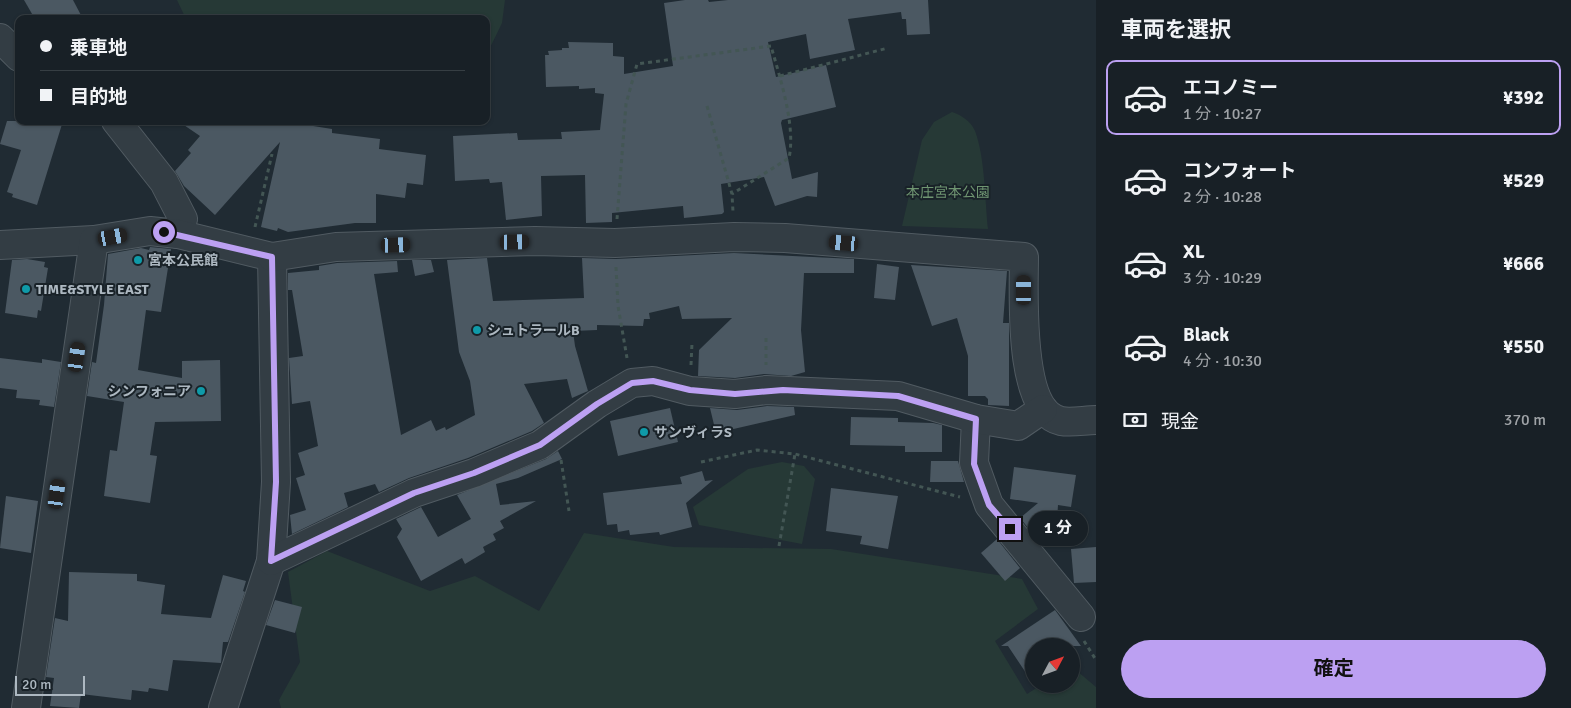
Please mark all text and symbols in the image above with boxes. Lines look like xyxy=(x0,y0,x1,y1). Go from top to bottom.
text: 車両を選択 xyxy=(1121,16,1231,43)
text: 乗車地 xyxy=(70,36,127,60)
icon: car xyxy=(1123,75,1168,120)
text: エコノミー xyxy=(1183,76,1278,100)
text: 目的地 xyxy=(70,85,127,109)
text: ¥392 xyxy=(1503,86,1544,110)
text: 1 分 · 10:27 xyxy=(1183,104,1262,124)
icon: car xyxy=(1123,158,1168,203)
text: コンフォート xyxy=(1183,159,1296,183)
text: ¥529 xyxy=(1503,169,1544,193)
park label: 本庄宮本公園 xyxy=(906,184,990,201)
text: 2 分 · 10:28 xyxy=(1183,187,1262,207)
route start xyxy=(153,221,175,243)
car xyxy=(96,227,129,247)
car xyxy=(499,234,530,250)
car xyxy=(828,234,859,252)
car xyxy=(380,237,411,253)
text: XL xyxy=(1183,240,1205,264)
icon: car xyxy=(1123,241,1168,286)
place label: 宮本公民館 xyxy=(148,252,218,269)
text: ¥666 xyxy=(1503,252,1544,276)
marker: 宮本公民館 xyxy=(132,254,144,266)
text: 3 分 · 10:29 xyxy=(1183,268,1262,288)
car xyxy=(1016,275,1031,305)
place label: TIME&STYLE EAST xyxy=(36,281,150,298)
marker: TIME&STYLE EAST xyxy=(20,283,32,295)
place label: シュトラールB xyxy=(487,322,580,339)
text: Black xyxy=(1183,323,1229,347)
marker: シュトラールB xyxy=(471,324,483,336)
icon: car xyxy=(1123,324,1168,369)
text: ¥550 xyxy=(1503,335,1544,359)
car xyxy=(67,341,86,373)
text: 4 分 · 10:30 xyxy=(1183,351,1262,371)
place label: シンフォニア xyxy=(107,383,191,400)
marker: シンフォニア xyxy=(195,385,207,397)
icon: cash xyxy=(1121,406,1149,434)
text: 現金 xyxy=(1161,410,1199,434)
text: 370 m xyxy=(1504,410,1546,430)
place label: サンヴィラS xyxy=(654,424,732,441)
marker: サンヴィラS xyxy=(638,426,650,438)
car xyxy=(47,478,66,510)
callout: 1 分 xyxy=(1028,512,1088,546)
route end xyxy=(999,518,1021,540)
text: 1 分 xyxy=(1044,518,1072,538)
north arrow xyxy=(1025,638,1080,692)
map controls xyxy=(1025,638,1080,693)
button: 確定 xyxy=(1121,640,1546,698)
scale bar xyxy=(15,673,85,696)
text: 20 m xyxy=(22,676,51,693)

